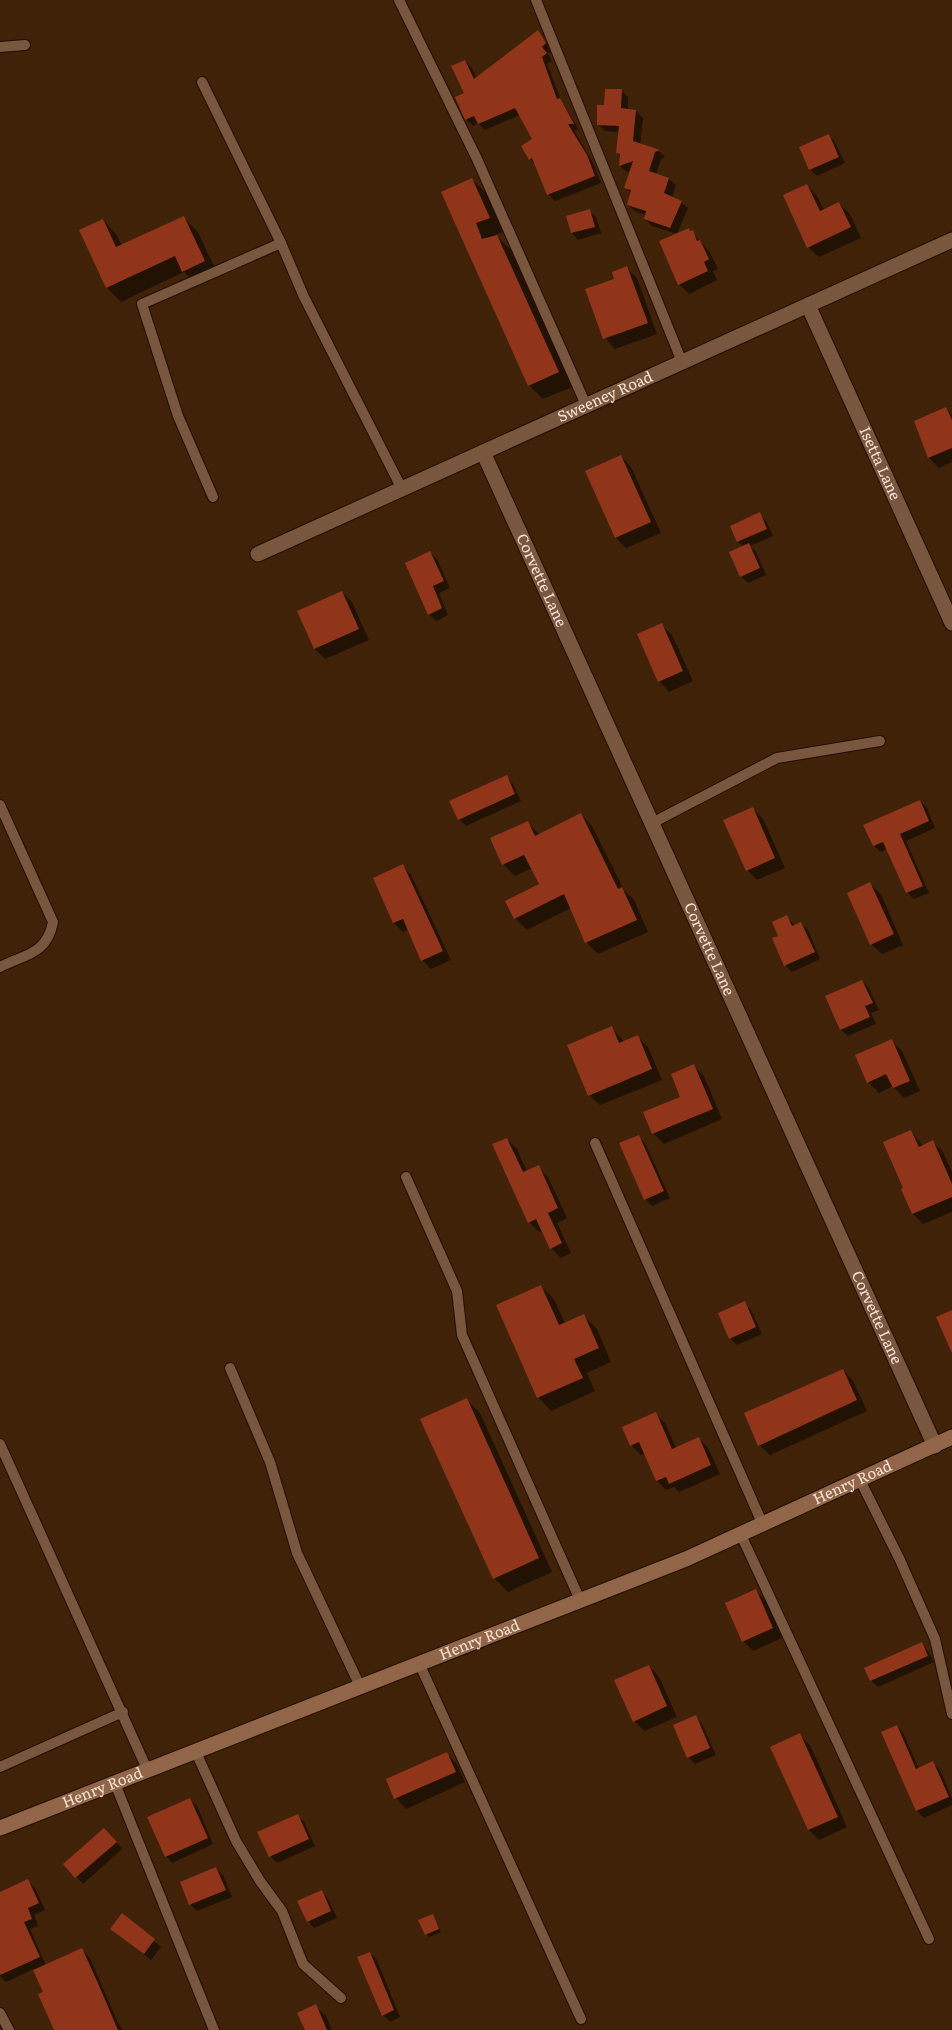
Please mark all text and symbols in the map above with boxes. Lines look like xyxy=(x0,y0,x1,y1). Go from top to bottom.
street label: Sweeney Road xyxy=(553,364,656,427)
street label: Isetta Lane xyxy=(854,422,908,504)
street label: Corvette Lane xyxy=(511,529,574,630)
street label: Corvette Lane xyxy=(679,898,742,999)
street label: Corvette Lane xyxy=(847,1267,909,1368)
street label: Henry Road xyxy=(808,1453,895,1509)
street label: Henry Road xyxy=(435,1612,523,1665)
street label: Henry Road xyxy=(58,1760,146,1813)

